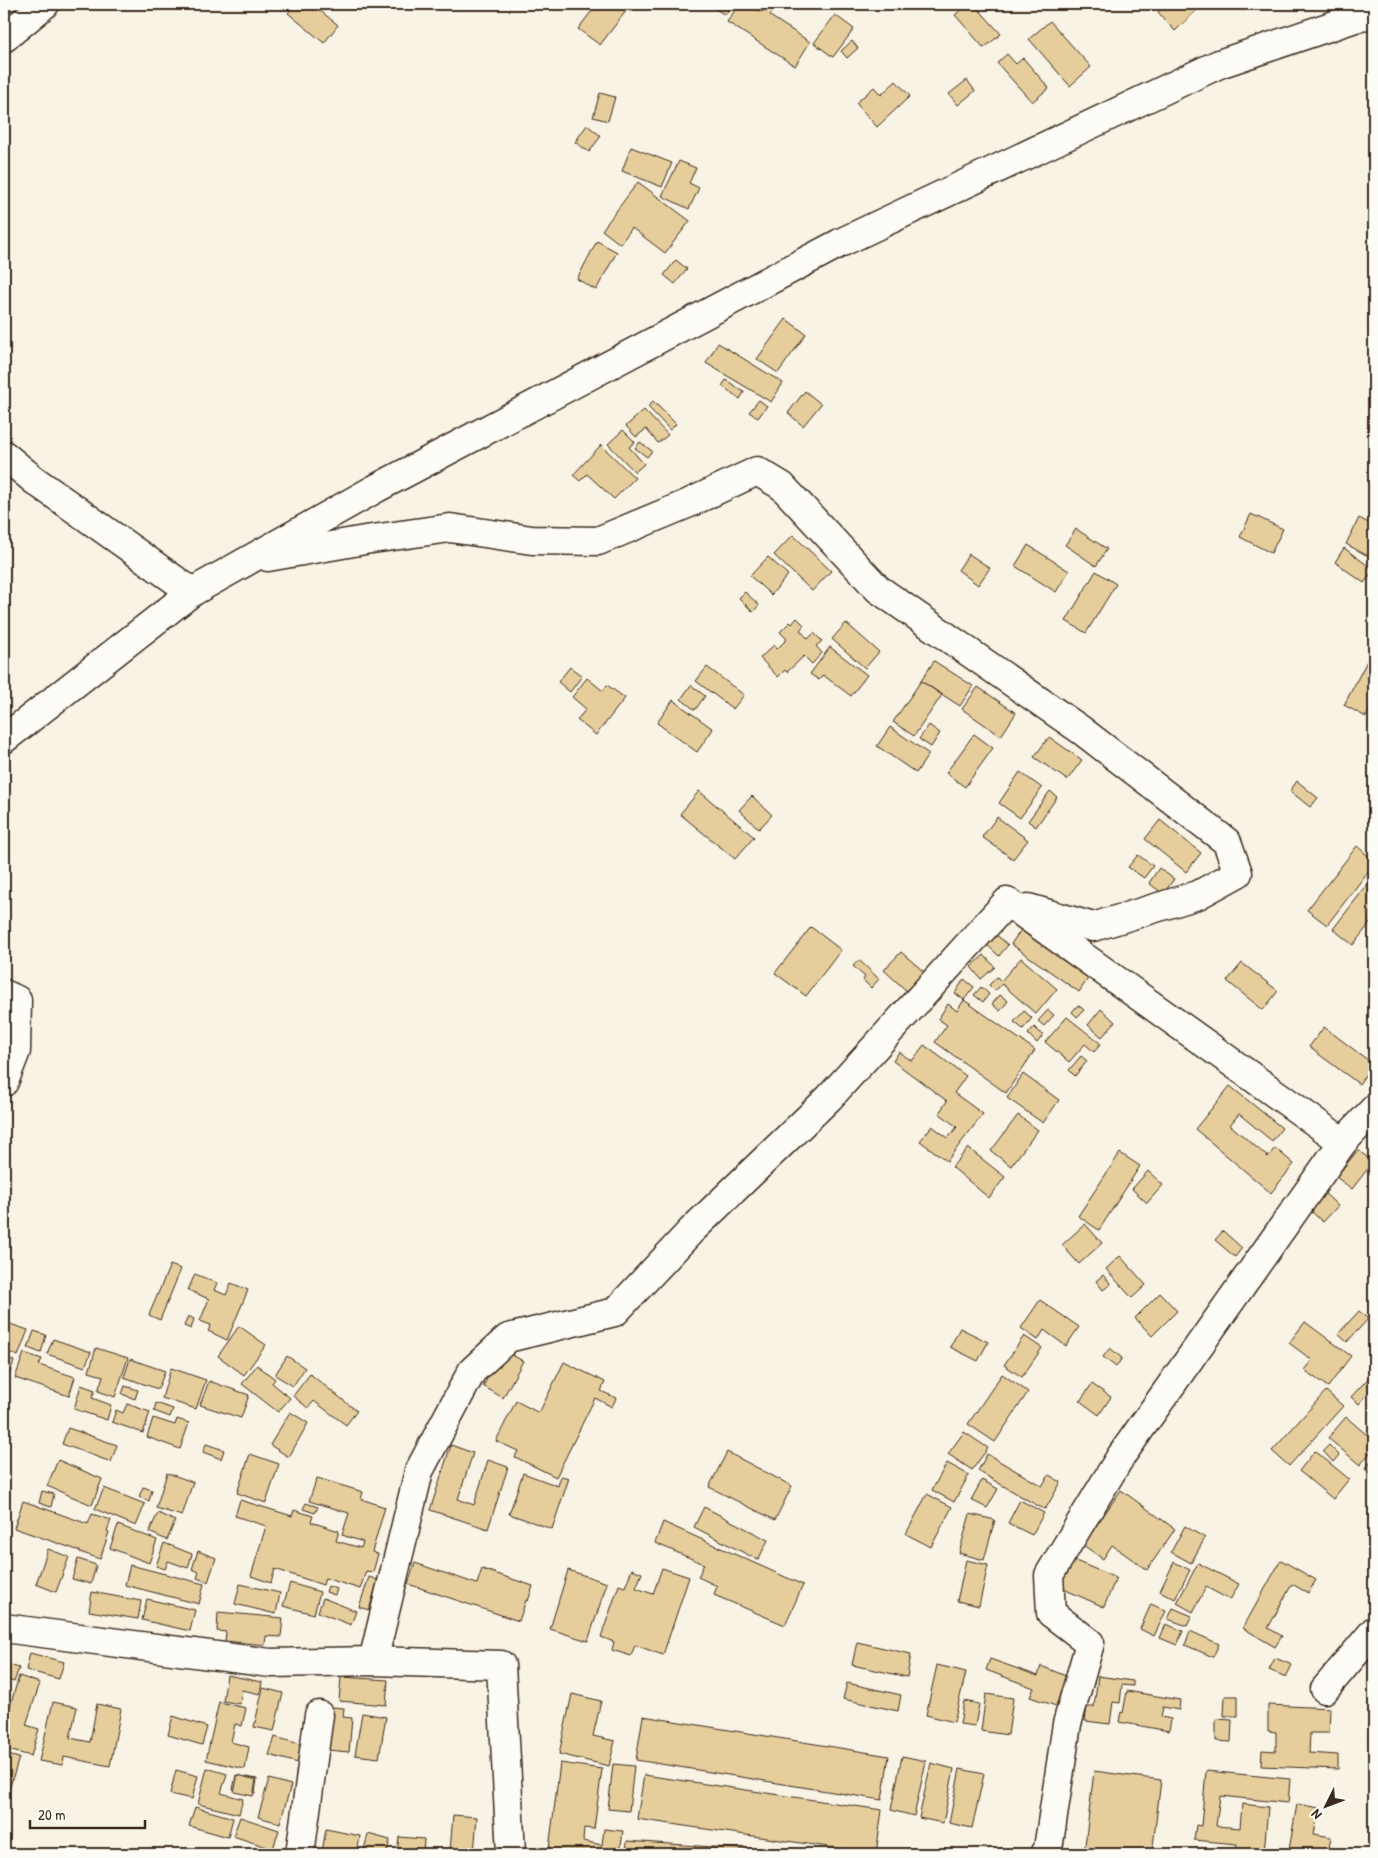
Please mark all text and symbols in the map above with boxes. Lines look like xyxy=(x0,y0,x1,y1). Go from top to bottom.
north arrow xyxy=(1300,1780,1350,1830)
scale bar xyxy=(30,1798,145,1830)
text: 20 m xyxy=(38,1804,65,1825)
text: N xyxy=(1306,1806,1326,1824)

